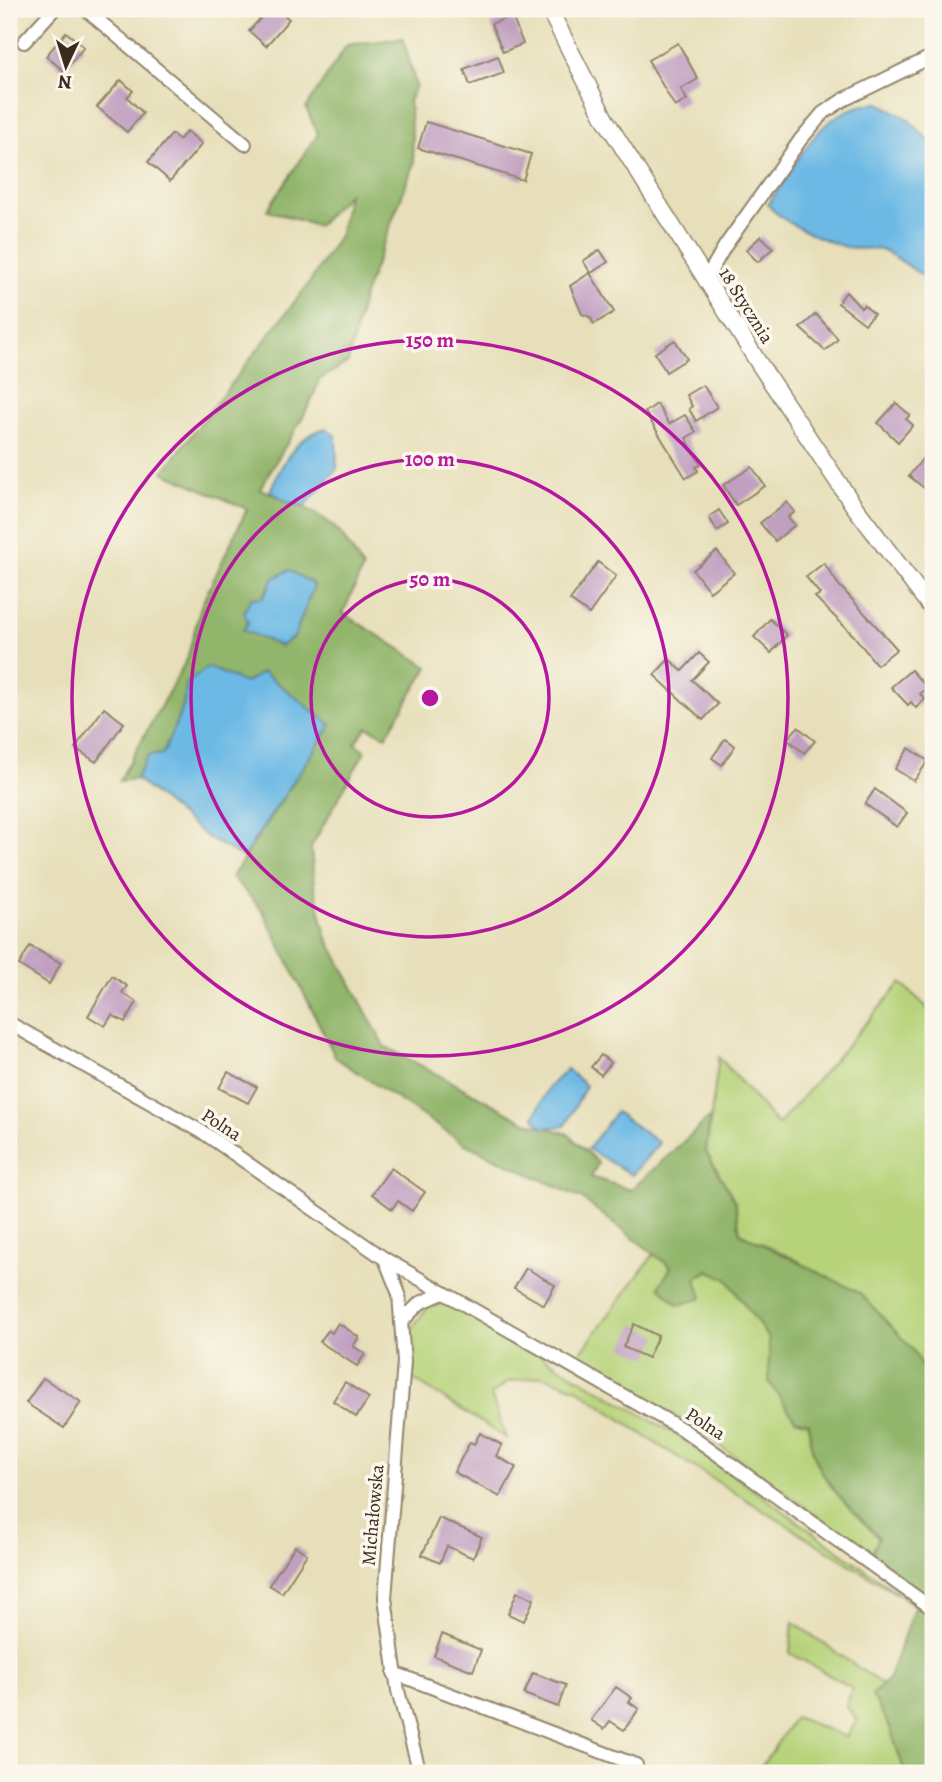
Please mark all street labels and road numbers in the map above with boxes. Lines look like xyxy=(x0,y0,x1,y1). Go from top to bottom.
street label: 18 Stycznia xyxy=(712,262,780,349)
street label: Polna xyxy=(196,1102,247,1148)
street label: Polna xyxy=(680,1401,731,1447)
street label: Michałowska xyxy=(356,1463,390,1567)

